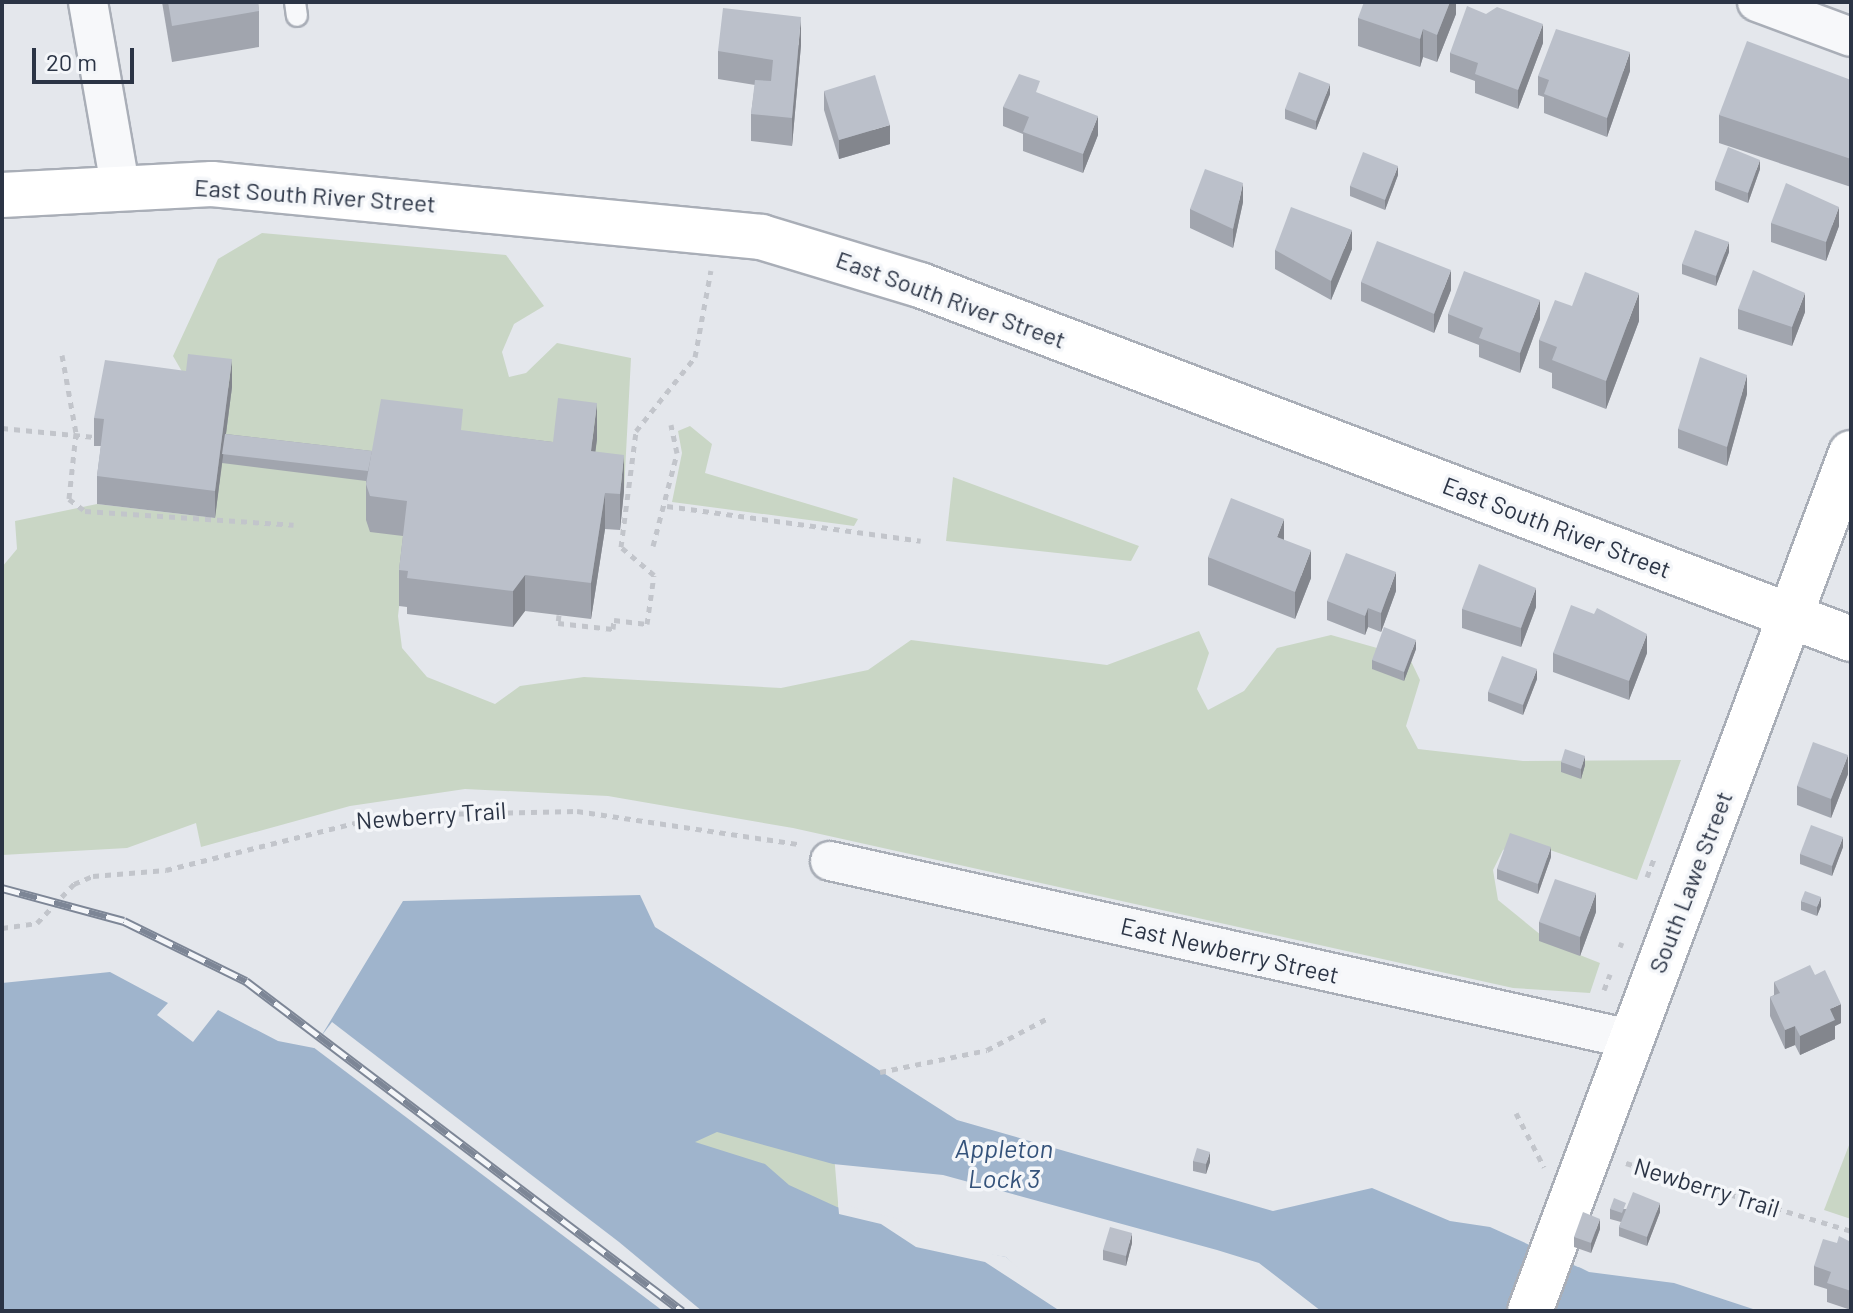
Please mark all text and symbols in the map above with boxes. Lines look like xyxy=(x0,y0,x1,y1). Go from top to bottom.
scale bar xyxy=(36,32,138,82)
text: 20 m xyxy=(46,47,97,76)
street label: East South River Street xyxy=(193,172,437,218)
street label: East South River Street xyxy=(832,244,1070,354)
street label: East South River Street xyxy=(1439,470,1675,584)
street label: South Lawe Street xyxy=(1642,787,1738,977)
street label: Newberry Trail xyxy=(355,795,507,835)
street label: East Newberry Street xyxy=(1118,911,1342,989)
water label: Appleton Lock 3 xyxy=(955,1132,1053,1194)
street label: Newberry Trail xyxy=(1631,1151,1783,1223)

